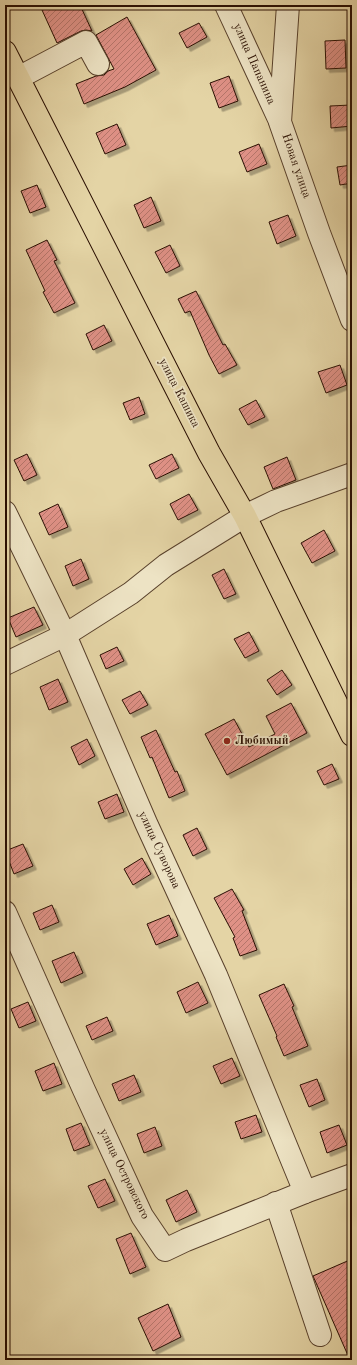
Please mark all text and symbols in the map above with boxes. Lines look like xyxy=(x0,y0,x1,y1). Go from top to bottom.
street label: улица Папанина xyxy=(231,22,277,106)
street label: Новая улица xyxy=(279,132,313,200)
street label: улица Кашика xyxy=(156,356,202,430)
place label: Любимый xyxy=(235,735,289,747)
marker: Любимый xyxy=(222,736,232,746)
street label: улица Суворова xyxy=(136,809,182,891)
street label: улица Островского xyxy=(97,1127,151,1221)

